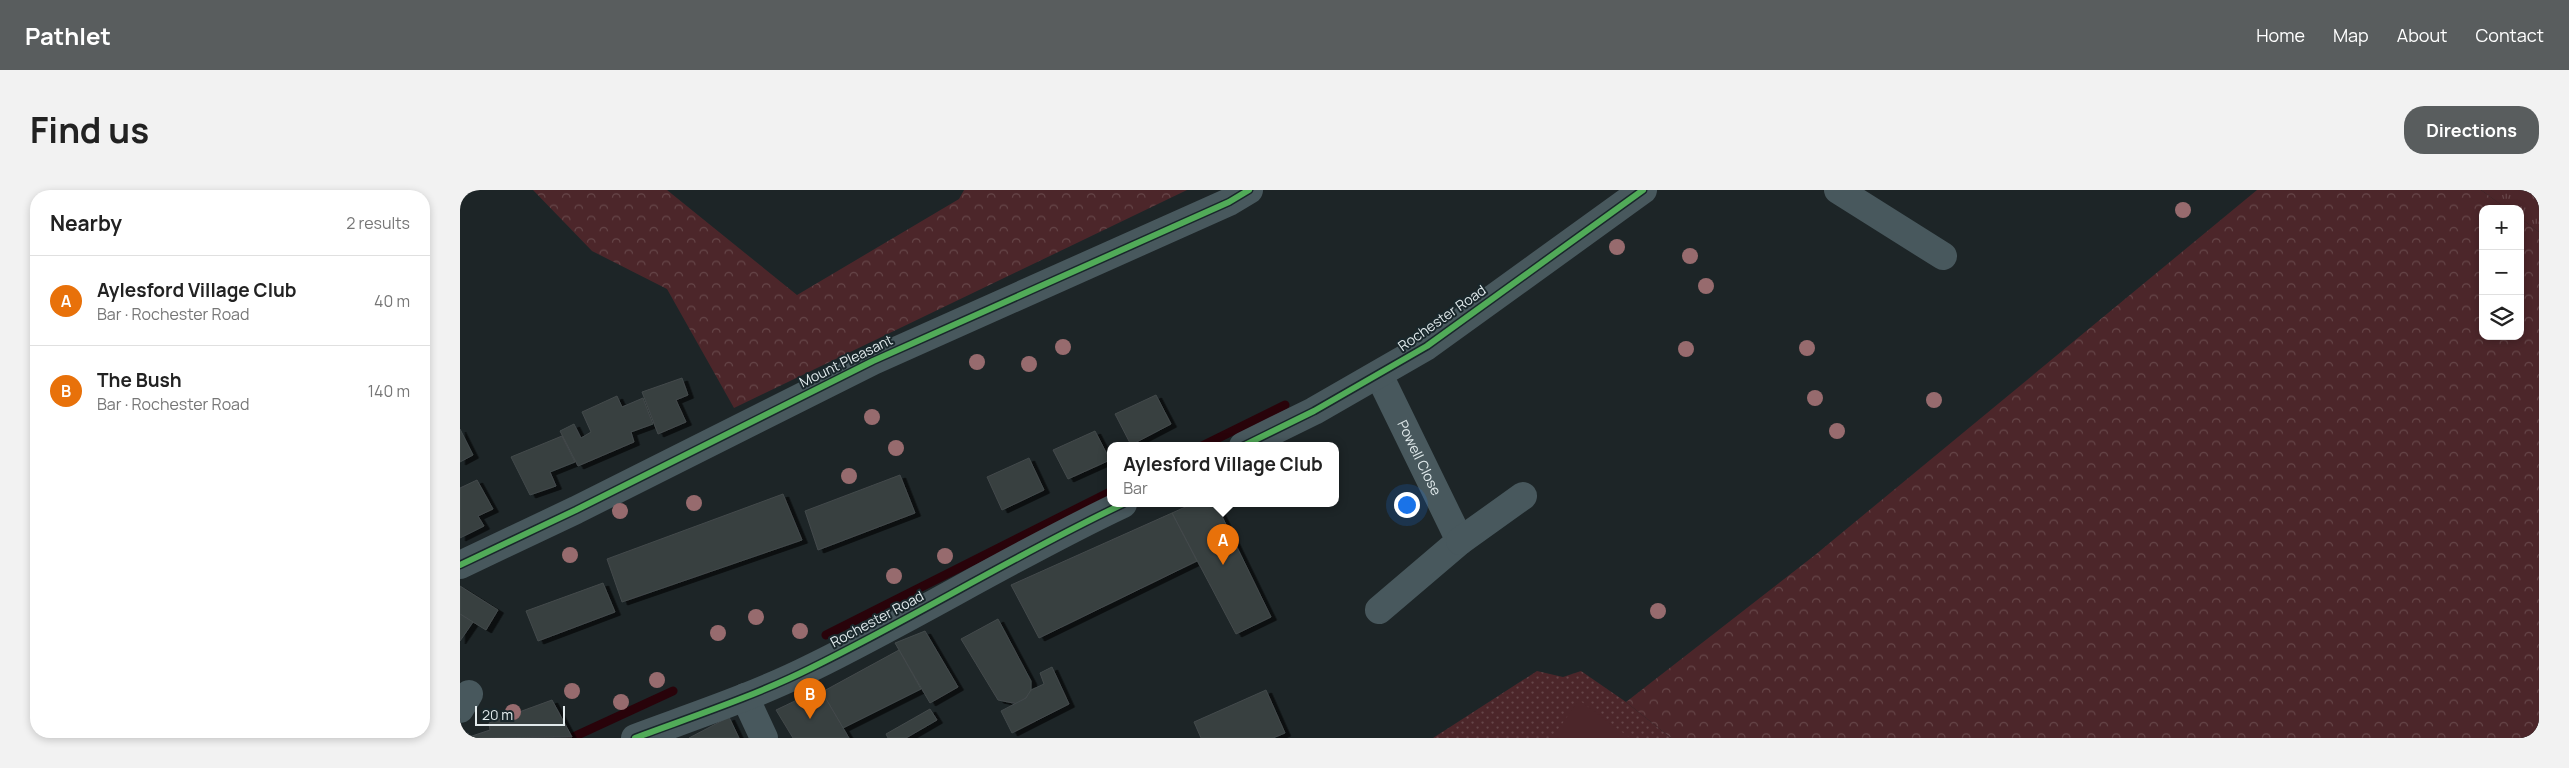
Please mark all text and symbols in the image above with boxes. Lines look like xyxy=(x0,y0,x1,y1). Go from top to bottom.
text: Pathlet xyxy=(25,19,111,52)
text: Home xyxy=(2256,23,2305,47)
text: Map xyxy=(2333,23,2369,47)
text: About xyxy=(2397,23,2447,47)
text: Contact xyxy=(2475,23,2544,47)
text: Find us xyxy=(30,106,149,154)
button: Directions xyxy=(2404,106,2539,154)
map controls xyxy=(2479,205,2524,340)
button: + xyxy=(2479,205,2524,250)
text: Nearby xyxy=(50,209,122,237)
text: 2 results xyxy=(346,212,410,234)
button: − xyxy=(2479,250,2524,295)
text: Aylesford Village Club xyxy=(97,277,297,303)
street label: Rochester Road xyxy=(1394,280,1489,355)
text: A xyxy=(61,290,71,312)
text: 40 m xyxy=(374,290,410,312)
button: layers xyxy=(2479,295,2524,340)
text: Bar · Rochester Road xyxy=(97,303,249,325)
street label: Mount Pleasant xyxy=(796,330,896,391)
text: The Bush xyxy=(97,367,182,393)
text: B xyxy=(61,380,71,402)
text: 140 m xyxy=(368,380,410,402)
text: Bar · Rochester Road xyxy=(97,393,249,415)
street label: Powell Close xyxy=(1393,417,1446,498)
popup xyxy=(1107,442,1339,507)
text: Aylesford Village Club xyxy=(1123,451,1323,477)
text: Bar xyxy=(1123,477,1148,499)
your location xyxy=(1394,492,1420,518)
pin: A xyxy=(1207,524,1239,565)
street label: Rochester Road xyxy=(827,586,927,651)
pin: B xyxy=(794,678,826,719)
scale bar xyxy=(475,703,565,726)
text: 20 m xyxy=(482,705,513,724)

